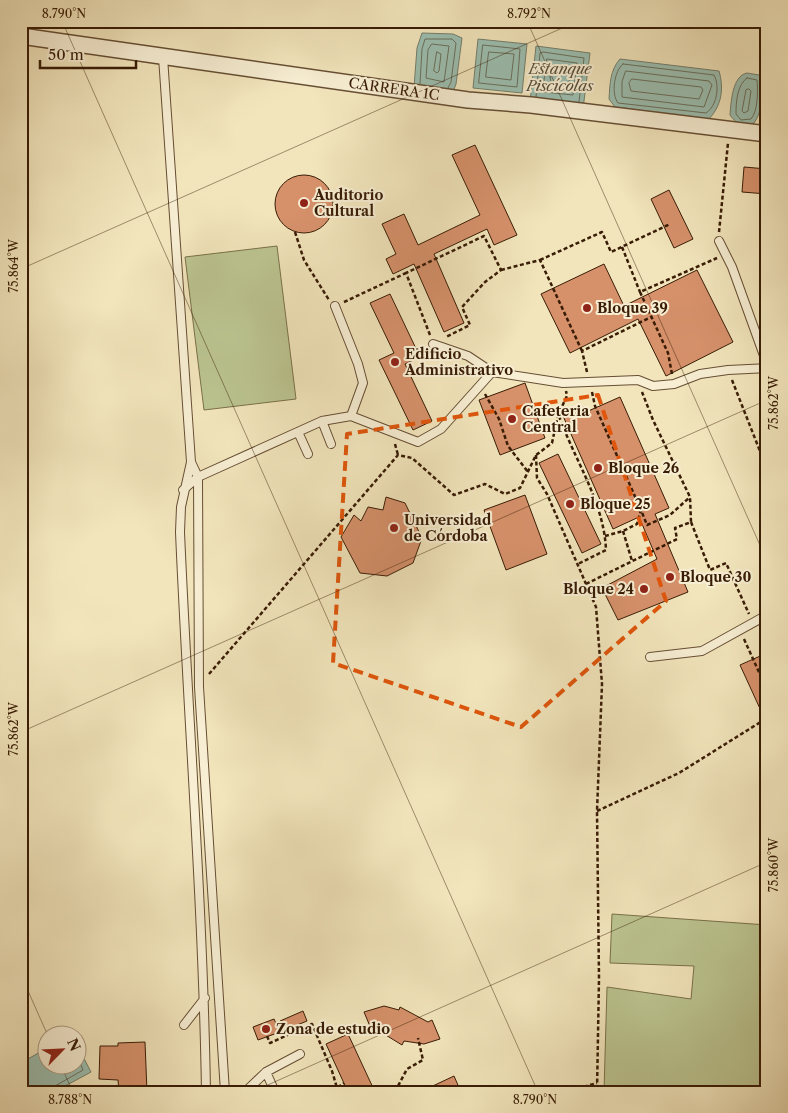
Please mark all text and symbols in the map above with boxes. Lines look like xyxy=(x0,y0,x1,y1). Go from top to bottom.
text: 8.790°N xyxy=(42,6,86,21)
text: 8.792°N xyxy=(507,6,551,21)
scale bar xyxy=(40,38,136,70)
text: 50 m xyxy=(48,45,84,64)
water label: Estanque Piscícolas xyxy=(525,59,594,95)
street label: CARRERA 1C xyxy=(347,74,441,104)
place label: Auditorio Cultural xyxy=(313,186,384,220)
marker: Auditorio Cultural xyxy=(298,197,310,209)
text: 75.864°W xyxy=(6,238,21,293)
place label: Bloque 39 xyxy=(597,299,668,317)
marker: Bloque 39 xyxy=(581,302,593,314)
place label: Edificio Administrativo xyxy=(404,345,513,379)
marker: Edificio Administrativo xyxy=(389,356,401,368)
text: 75.862°W xyxy=(766,375,781,430)
place label: Cafeteria Central xyxy=(522,402,590,436)
marker: Cafeteria Central xyxy=(506,413,518,425)
place label: Bloque 26 xyxy=(608,459,679,477)
marker: Bloque 26 xyxy=(592,462,604,474)
place label: Bloque 25 xyxy=(580,495,651,513)
marker: Bloque 25 xyxy=(564,498,576,510)
place label: Universidad de Córdoba xyxy=(404,511,492,545)
marker: Universidad de Córdoba xyxy=(388,522,400,534)
place label: Bloque 30 xyxy=(680,568,751,586)
marker: Bloque 30 xyxy=(664,571,676,583)
place label: Bloque 24 xyxy=(563,580,634,598)
marker: Bloque 24 xyxy=(638,583,650,595)
text: 75.862°W xyxy=(6,701,21,756)
text: 75.860°W xyxy=(766,837,781,892)
place label: Zona de estudio xyxy=(276,1020,390,1038)
marker: Zona de estudio xyxy=(260,1023,272,1035)
north arrow xyxy=(38,1026,88,1076)
text: N xyxy=(63,1035,85,1054)
text: 8.788°N xyxy=(48,1092,92,1107)
text: 8.790°N xyxy=(513,1092,557,1107)

